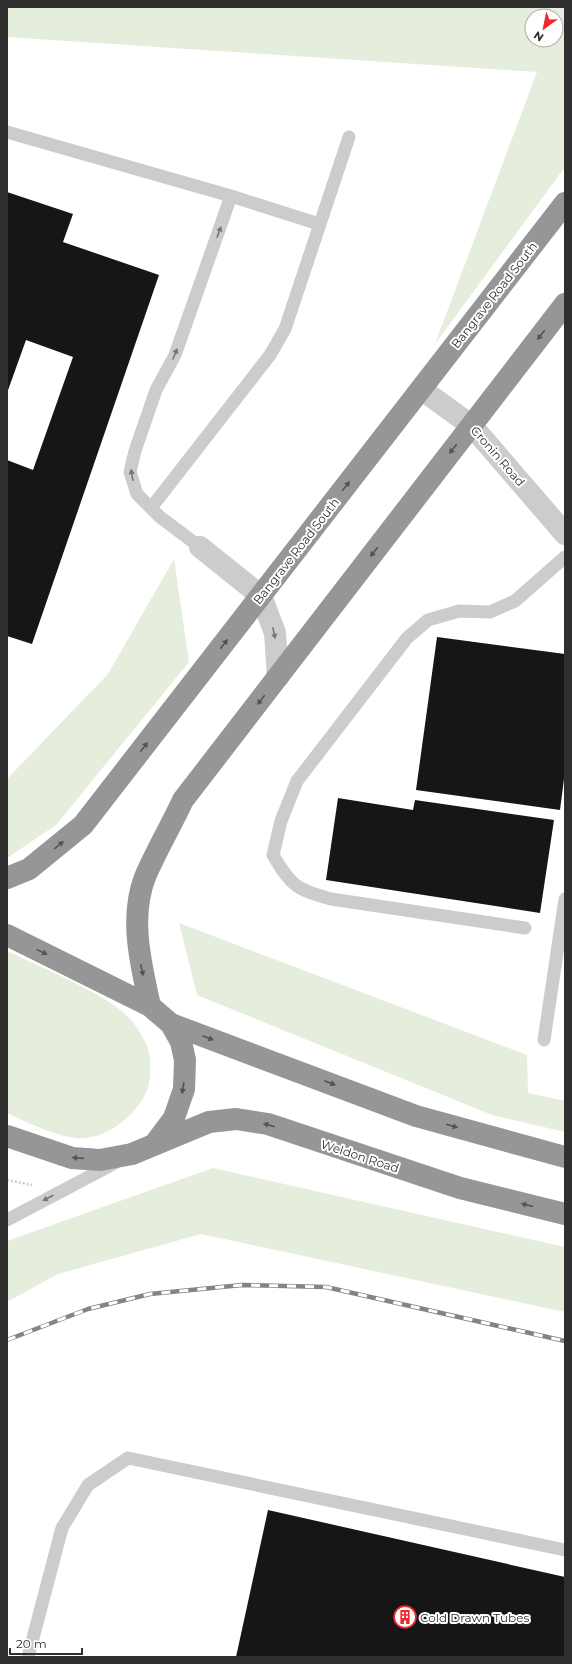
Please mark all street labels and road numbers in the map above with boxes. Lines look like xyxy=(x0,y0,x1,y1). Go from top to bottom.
street label: Bangrave Road South xyxy=(448,239,540,351)
street label: Cronin Road xyxy=(468,423,528,489)
street label: Bangrave Road South xyxy=(250,495,342,607)
street label: Weldon Road xyxy=(319,1136,401,1176)

